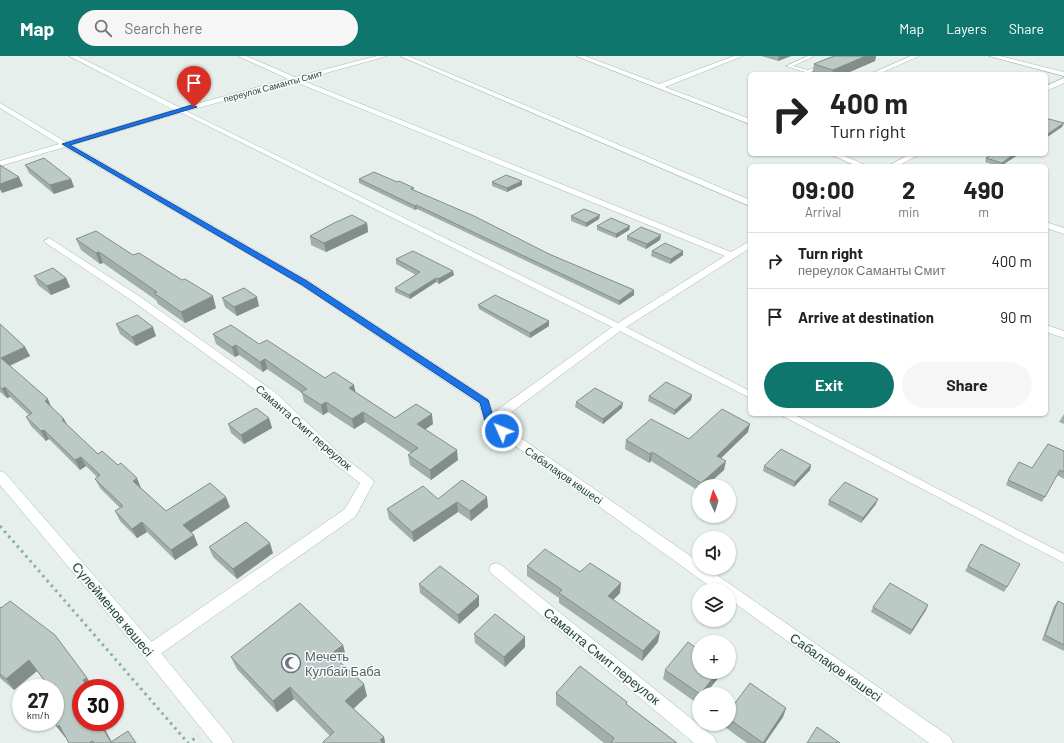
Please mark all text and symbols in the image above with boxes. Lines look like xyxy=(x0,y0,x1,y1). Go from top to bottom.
search box xyxy=(78,10,358,46)
text: Map xyxy=(20,17,54,40)
icon: search xyxy=(92,17,114,39)
text: Search here xyxy=(124,19,202,37)
text: Map xyxy=(899,20,924,37)
text: Layers xyxy=(946,20,987,37)
text: Share xyxy=(1009,20,1044,37)
pin xyxy=(177,66,211,107)
street label: переулок Саманты Смит xyxy=(222,67,324,105)
icon: arrive xyxy=(183,72,205,94)
text: 400 m xyxy=(830,86,908,120)
icon: right xyxy=(764,88,816,140)
text: Turn right xyxy=(830,120,906,142)
text: 09:00 xyxy=(792,175,854,204)
text: 2 xyxy=(902,175,916,204)
text: 490 xyxy=(963,175,1004,204)
text: Arrival xyxy=(805,204,841,220)
text: min xyxy=(898,204,919,220)
text: m xyxy=(978,204,989,220)
text: Turn right xyxy=(798,244,863,262)
icon: right xyxy=(764,250,786,272)
text: 400 m xyxy=(991,252,1032,270)
text: переулок Саманты Смит xyxy=(798,262,946,278)
icon: arrive xyxy=(764,306,786,328)
text: Arrive at destination xyxy=(798,308,934,326)
text: 90 m xyxy=(1000,308,1032,326)
button: Exit xyxy=(764,362,894,408)
button: Share xyxy=(902,362,1032,408)
street label: Саманта Смит переулок xyxy=(253,382,355,472)
position arrow xyxy=(481,410,523,452)
street label: Сабалақов көшесі xyxy=(523,443,605,507)
north arrow xyxy=(692,479,736,523)
map controls xyxy=(692,479,736,731)
button: sound xyxy=(692,531,736,575)
street label: Сүлейменов көшесі xyxy=(69,559,157,659)
button: layers xyxy=(692,583,736,627)
street label: Саманта Смит переулок xyxy=(540,604,664,708)
street label: Сабалақов көшесі xyxy=(787,629,885,705)
button: + xyxy=(692,635,736,679)
place label: Мечеть Кулбай Баба xyxy=(305,648,382,679)
mosque icon: Мечеть Кулбай Баба xyxy=(280,652,302,674)
speed limit sign: 30 xyxy=(72,679,124,731)
button: − xyxy=(692,687,736,731)
text: 27 xyxy=(27,688,49,712)
text: km/h xyxy=(27,709,49,721)

